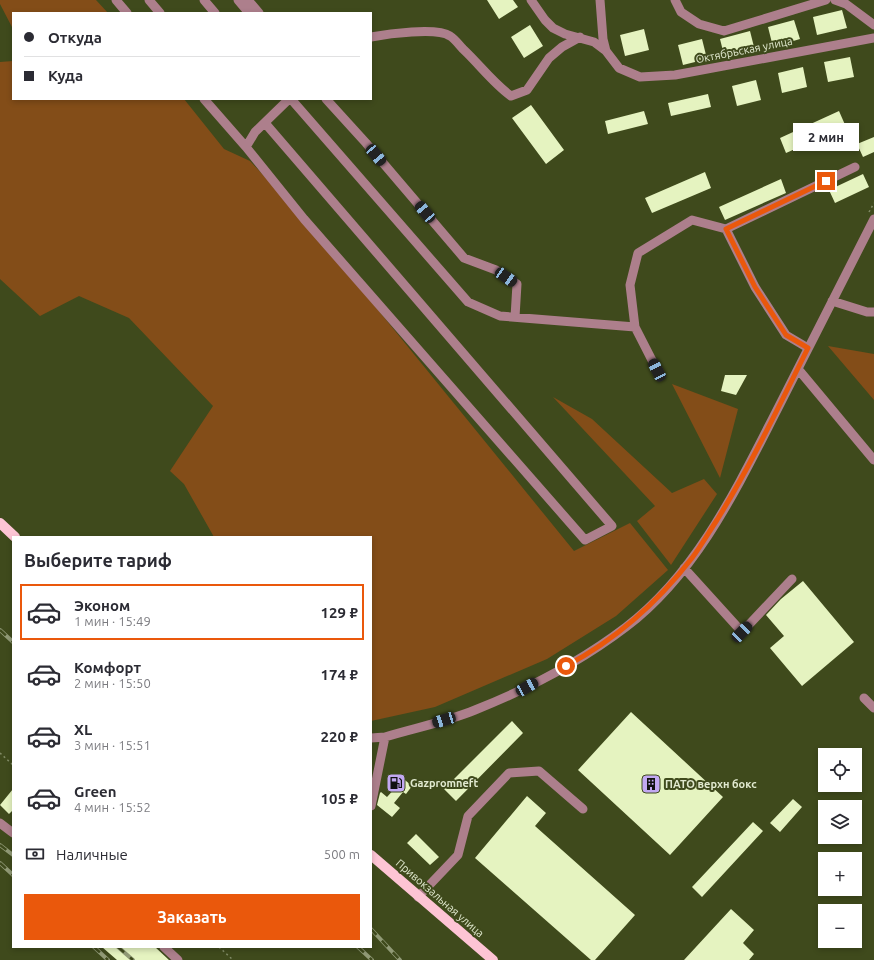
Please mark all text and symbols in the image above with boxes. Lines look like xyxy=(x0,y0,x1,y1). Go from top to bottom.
text: Откуда xyxy=(48,29,102,46)
street label: Октябрьская улица xyxy=(694,35,794,65)
text: Куда xyxy=(48,67,83,84)
callout: 2 мин xyxy=(793,123,859,151)
text: 2 мин xyxy=(808,130,844,144)
car xyxy=(364,142,388,168)
route end xyxy=(817,172,835,190)
car xyxy=(413,199,437,225)
car xyxy=(493,265,519,289)
car xyxy=(646,357,668,383)
text: Выберите тариф xyxy=(24,550,172,570)
icon: car xyxy=(26,594,62,630)
text: Эконом xyxy=(74,597,130,614)
text: 129 ₽ xyxy=(321,604,358,621)
text: 1 мин · 15:49 xyxy=(74,614,151,628)
car xyxy=(729,619,755,645)
icon: car xyxy=(26,656,62,692)
route start xyxy=(557,657,575,675)
text: Комфорт xyxy=(74,659,141,676)
text: 174 ₽ xyxy=(321,666,358,683)
text: 2 мин · 15:50 xyxy=(74,676,151,690)
car xyxy=(514,676,540,698)
car xyxy=(431,711,457,729)
icon: car xyxy=(26,718,62,754)
text: XL xyxy=(74,721,92,738)
text: 220 ₽ xyxy=(321,728,358,745)
text: 3 мин · 15:51 xyxy=(74,738,151,752)
map controls xyxy=(818,748,862,948)
button: locate xyxy=(818,748,862,792)
fuel station icon: Gazpromneft xyxy=(385,772,407,794)
building icon: ПАТО верхн бокс xyxy=(640,773,662,795)
place label: Gazpromneft xyxy=(410,777,478,789)
place label: ПАТО верхн бокс xyxy=(665,778,757,790)
icon: car xyxy=(26,780,62,816)
text: Green xyxy=(74,783,116,800)
text: 105 ₽ xyxy=(321,790,358,807)
text: 4 мин · 15:52 xyxy=(74,800,151,814)
button: layers xyxy=(818,800,862,844)
icon: cash xyxy=(24,843,46,865)
text: Наличные xyxy=(56,846,128,863)
text: 500 m xyxy=(324,847,360,861)
button: + xyxy=(818,852,862,896)
street label: Привокзальная улица xyxy=(394,857,486,939)
button: Заказать xyxy=(24,894,360,940)
button: − xyxy=(818,904,862,948)

